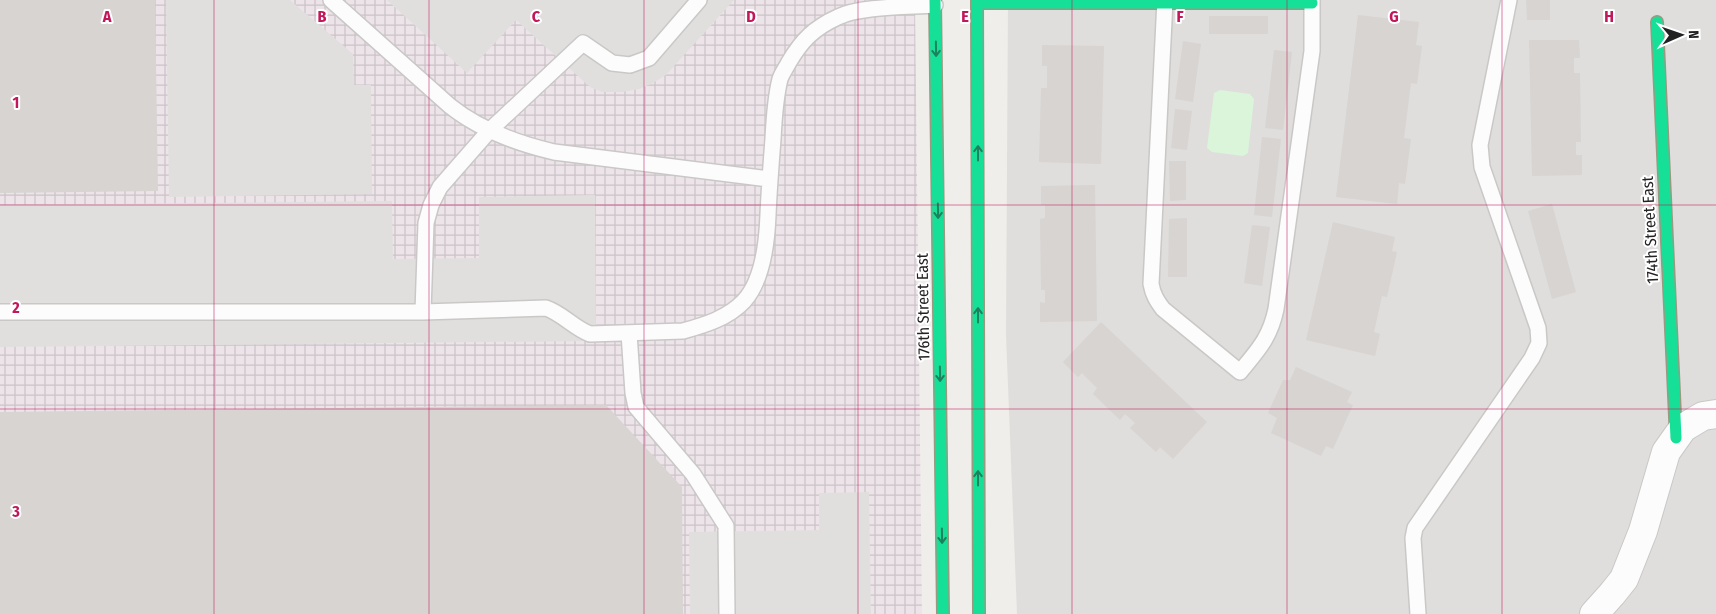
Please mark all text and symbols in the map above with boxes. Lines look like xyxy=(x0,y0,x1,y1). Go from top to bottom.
text: A xyxy=(102,7,112,26)
text: B xyxy=(318,7,327,26)
text: C xyxy=(532,7,541,26)
text: D xyxy=(746,7,756,26)
text: E xyxy=(961,7,969,26)
text: F xyxy=(1176,7,1184,26)
text: G xyxy=(1389,7,1399,26)
text: H xyxy=(1604,7,1614,26)
north arrow xyxy=(1656,10,1706,60)
text: N xyxy=(1685,30,1702,39)
one-way arrow xyxy=(931,40,941,56)
text: 1 xyxy=(13,93,19,112)
one-way arrow xyxy=(973,145,983,162)
street label: 174th Street East xyxy=(1638,175,1662,284)
one-way arrow xyxy=(933,202,943,219)
street label: 176th Street East xyxy=(913,252,933,361)
text: 2 xyxy=(11,298,20,317)
one-way arrow xyxy=(973,308,983,324)
one-way arrow xyxy=(935,365,945,381)
one-way arrow xyxy=(974,470,983,486)
text: 3 xyxy=(11,502,20,521)
one-way arrow xyxy=(937,528,947,544)

